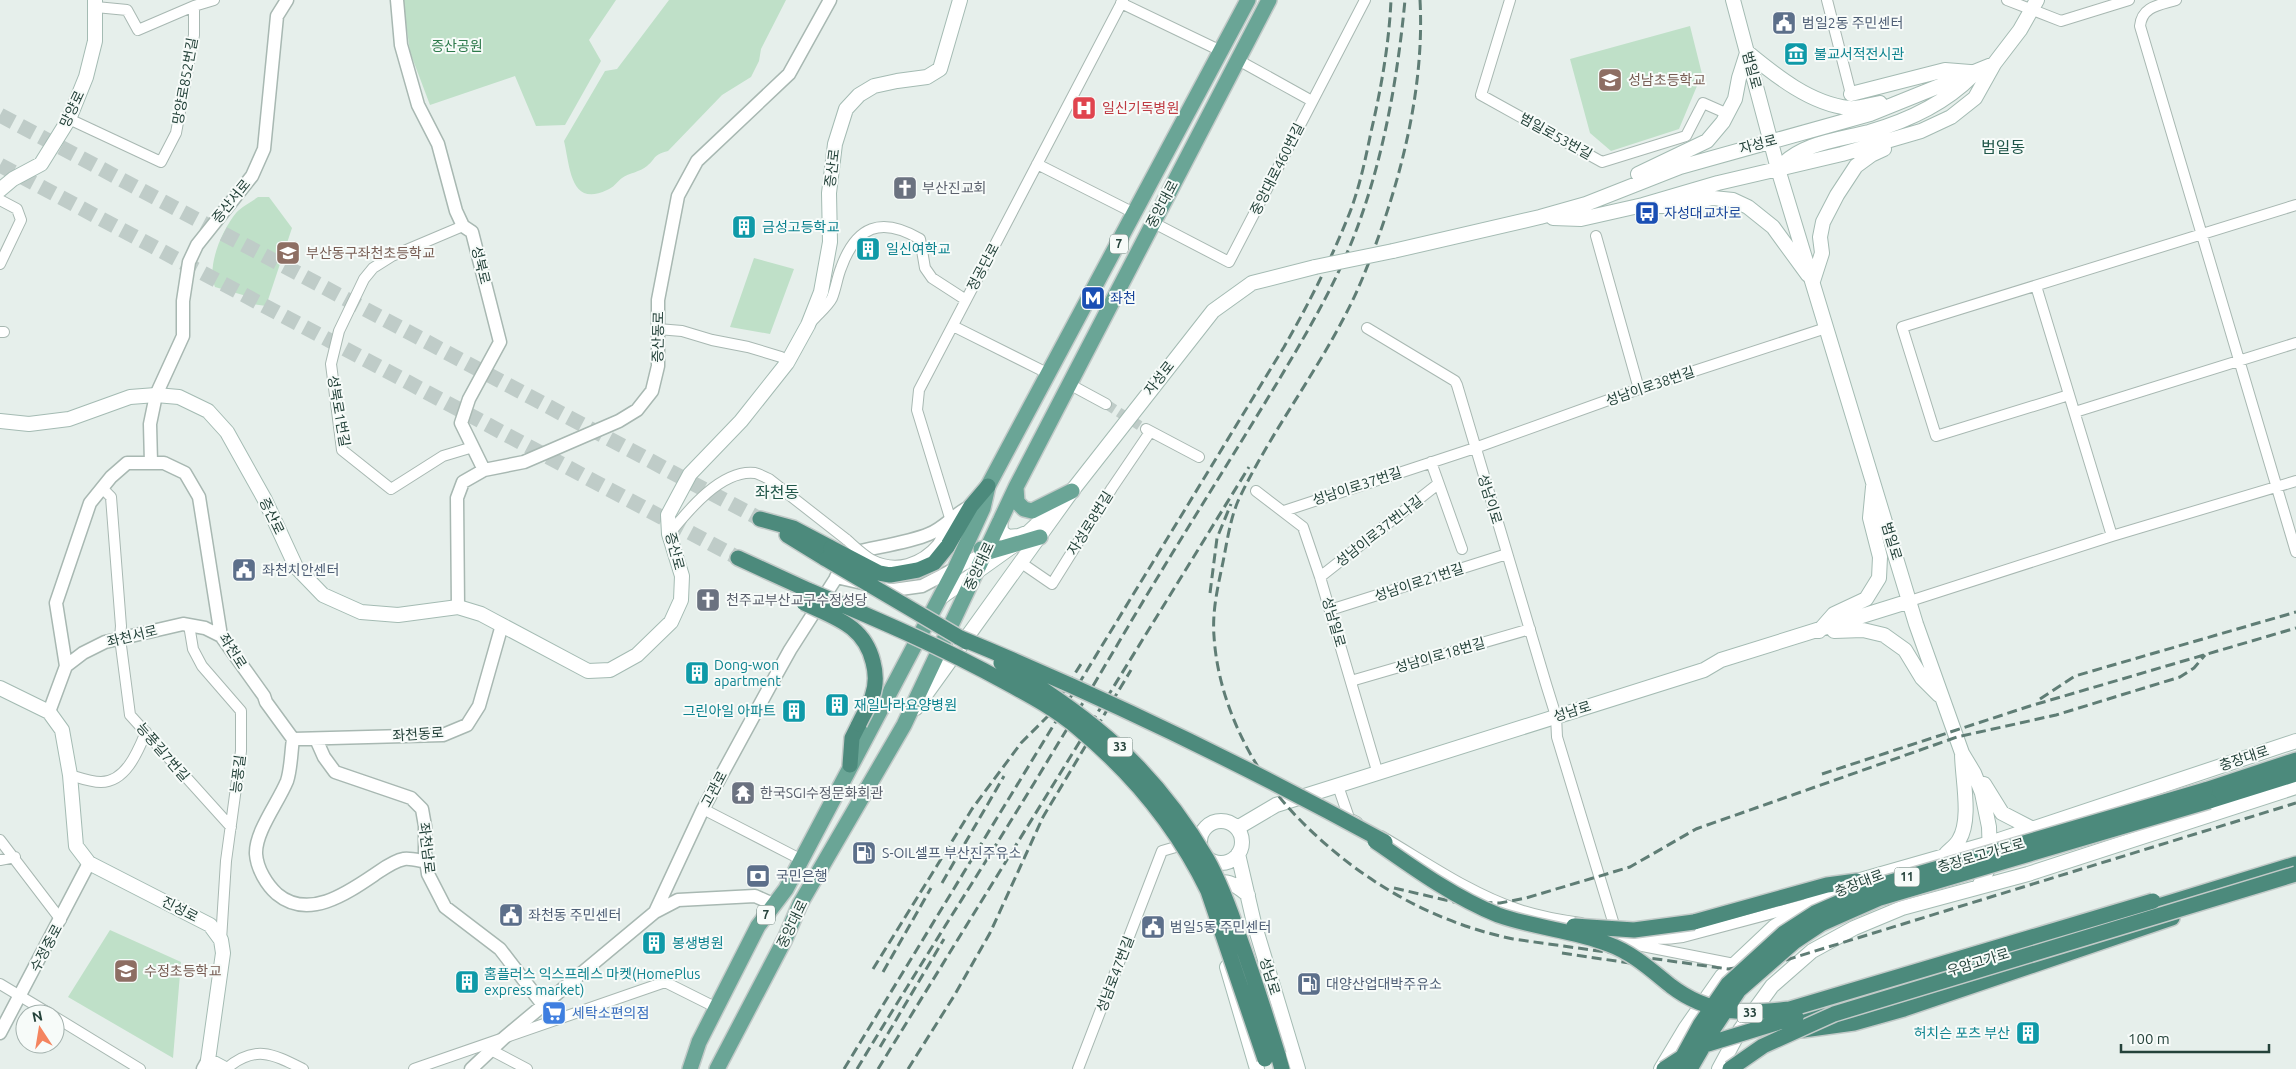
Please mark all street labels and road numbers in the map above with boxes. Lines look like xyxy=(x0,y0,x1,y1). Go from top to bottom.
street label: 망양로852번길 xyxy=(169,36,201,126)
street label: 범일로 xyxy=(1739,49,1765,91)
street label: 망양로 xyxy=(57,88,87,130)
street label: 범일로53번길 xyxy=(1517,110,1595,162)
street label: 중앙대로460번길 xyxy=(1247,120,1307,218)
street label: 자성로 xyxy=(1737,131,1779,157)
street label: 증산로 xyxy=(822,148,842,188)
street label: 증산서로 xyxy=(209,176,254,226)
street label: 중앙대로 xyxy=(1143,177,1181,231)
road number: 7 xyxy=(1110,234,1128,253)
street label: 정공단로 xyxy=(964,240,1002,294)
street label: 성북로 xyxy=(469,244,493,286)
street label: 증산동로 xyxy=(650,311,666,363)
street label: 자성로 xyxy=(1141,358,1177,398)
street label: 성남이로38번길 xyxy=(1603,363,1697,409)
street label: 성북로1번길 xyxy=(325,374,353,448)
street label: 성남이로37번길 xyxy=(1310,464,1404,508)
street label: 성남이로 xyxy=(1475,472,1505,526)
street label: 자성로8번길 xyxy=(1064,488,1116,558)
street label: 성남이로37번나길 xyxy=(1332,492,1426,570)
street label: 증산로 xyxy=(256,495,288,537)
street label: 범일로 xyxy=(1879,520,1905,562)
street label: 증산로 xyxy=(662,530,688,572)
street label: 중앙대로 xyxy=(961,539,997,593)
street label: 성남이로21번길 xyxy=(1372,560,1466,604)
street label: 성남일로 xyxy=(1319,595,1349,649)
street label: 좌천서로 xyxy=(105,622,159,650)
street label: 좌천로 xyxy=(216,630,250,672)
street label: 성남이로18번길 xyxy=(1393,634,1487,676)
street label: 성남로 xyxy=(1551,698,1593,724)
street label: 능풍길7번길 xyxy=(133,719,193,785)
street label: 좌천동로 xyxy=(392,724,444,744)
road number: 33 xyxy=(1108,738,1132,756)
street label: 충장대로 xyxy=(2217,742,2271,774)
street label: 능풍길 xyxy=(228,754,248,794)
street label: 고관로 xyxy=(698,768,730,810)
street label: 좌천남로 xyxy=(416,821,438,875)
street label: 충장로고가도로 xyxy=(1935,835,2027,875)
street label: 충장대로 xyxy=(1832,866,1886,900)
road number: 11 xyxy=(1894,868,1920,886)
street label: 진성로 xyxy=(159,893,201,925)
street label: 중앙대로 xyxy=(774,897,811,951)
road number: 7 xyxy=(757,906,775,924)
street label: 수정중로 xyxy=(27,921,65,975)
street label: 성남로47번길 xyxy=(1093,934,1137,1014)
street label: 우암고가로 xyxy=(1945,945,2011,979)
street label: 성남로 xyxy=(1257,955,1283,997)
road number: 33 xyxy=(1738,1004,1762,1022)

